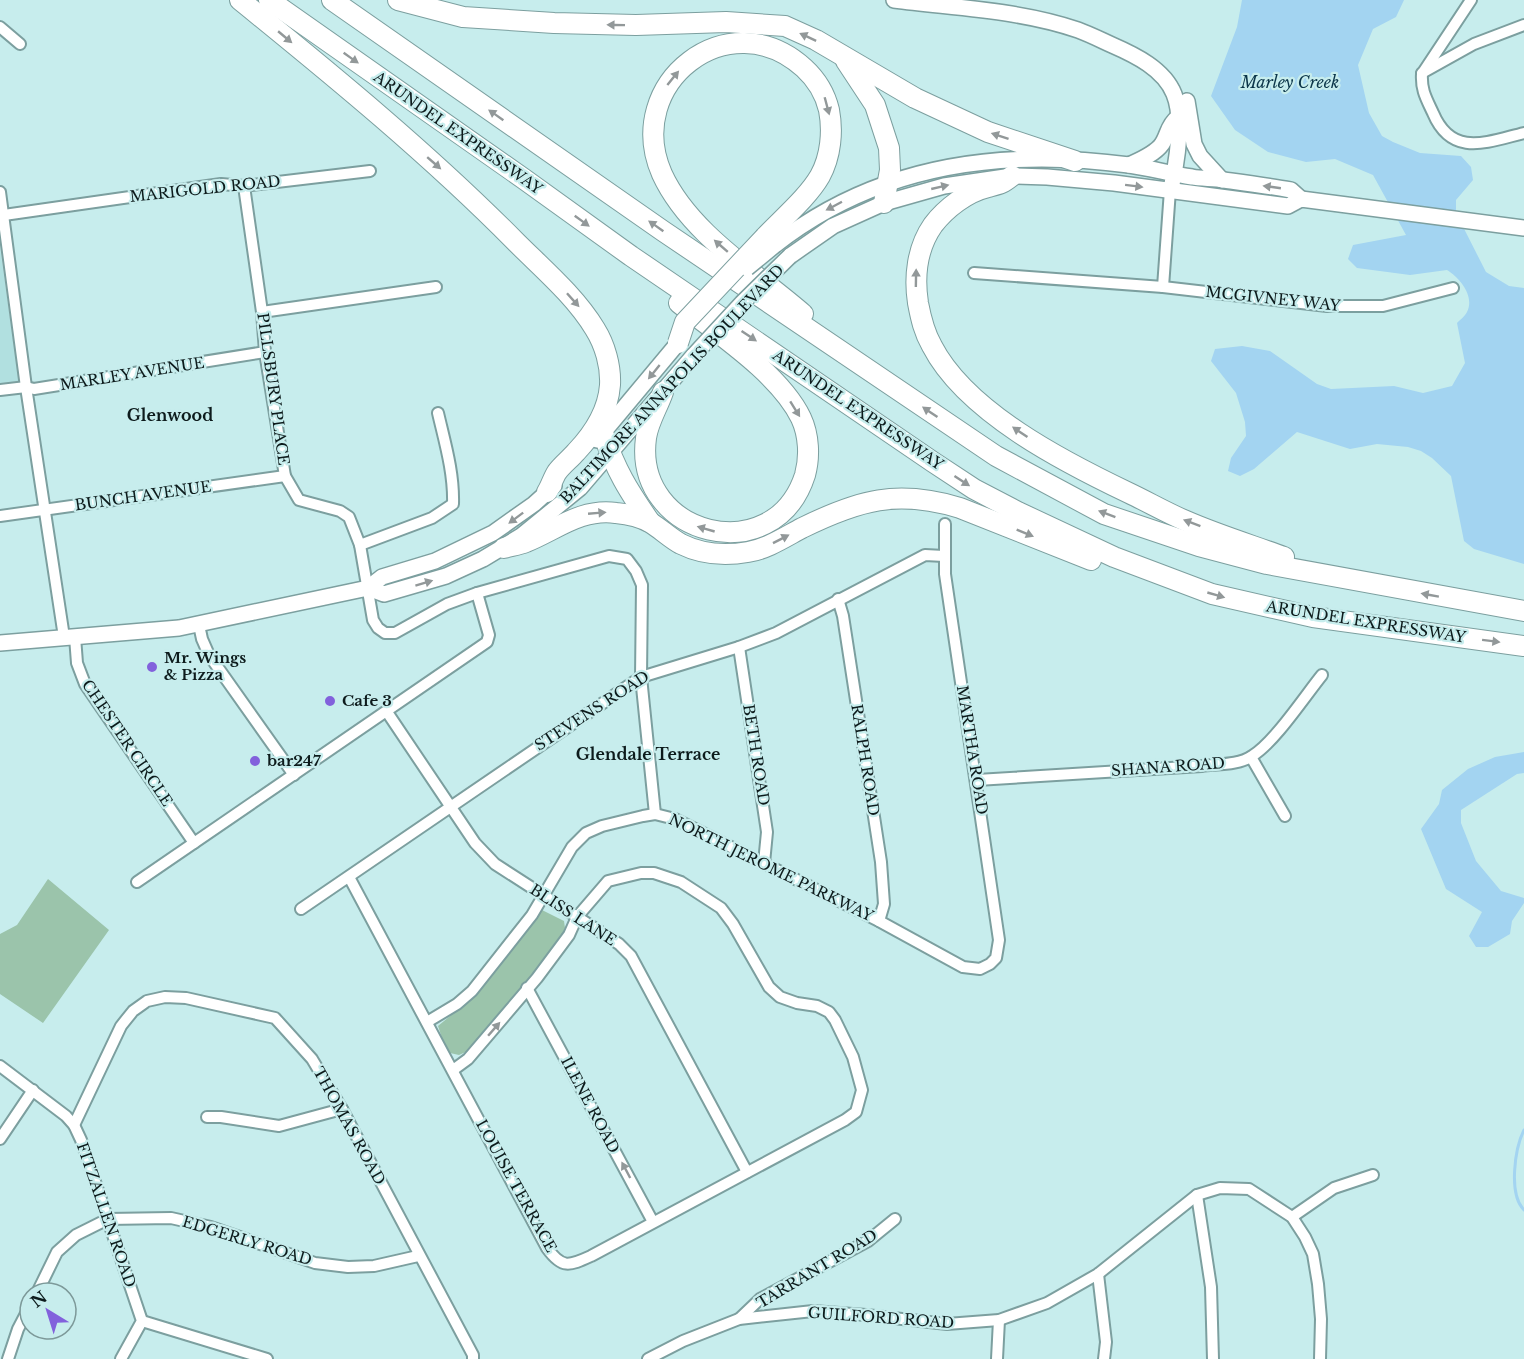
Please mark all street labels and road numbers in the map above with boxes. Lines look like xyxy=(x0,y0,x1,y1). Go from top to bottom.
street label: ARUNDEL EXPRESSWAY xyxy=(369,66,547,199)
street label: MARIGOLD ROAD xyxy=(129,171,281,206)
street label: BALTIMORE ANNAPOLIS BOULEVARD xyxy=(556,260,788,507)
street label: MCGIVNEY WAY xyxy=(1204,282,1343,315)
street label: PILLSBURY PLACE xyxy=(253,312,294,466)
street label: ARUNDEL EXPRESSWAY xyxy=(769,345,948,474)
street label: MARLEY AVENUE xyxy=(58,353,206,394)
street label: BUNCH AVENUE xyxy=(73,477,212,514)
street label: ARUNDEL EXPRESSWAY xyxy=(1264,596,1468,647)
street label: STEVENS ROAD xyxy=(531,666,653,755)
street label: CHESTER CIRCLE xyxy=(78,676,177,810)
street label: MARTHA ROAD xyxy=(953,684,992,816)
street label: BETH ROAD xyxy=(739,703,774,807)
street label: RALPH ROAD xyxy=(847,703,884,817)
street label: SHANA ROAD xyxy=(1111,753,1225,780)
street label: NORTH JEROME PARKWAY xyxy=(666,810,878,926)
street label: BLISS LANE xyxy=(527,880,620,950)
street label: ILENE ROAD xyxy=(557,1053,624,1156)
street label: THOMAS ROAD xyxy=(309,1064,390,1188)
street label: LOUISE TERRACE xyxy=(472,1116,561,1256)
street label: FITZALLEN ROAD xyxy=(73,1140,140,1290)
street label: EDGERLY ROAD xyxy=(180,1212,314,1269)
street label: TARRANT ROAD xyxy=(753,1225,880,1312)
street label: GUILFORD ROAD xyxy=(807,1303,955,1332)

